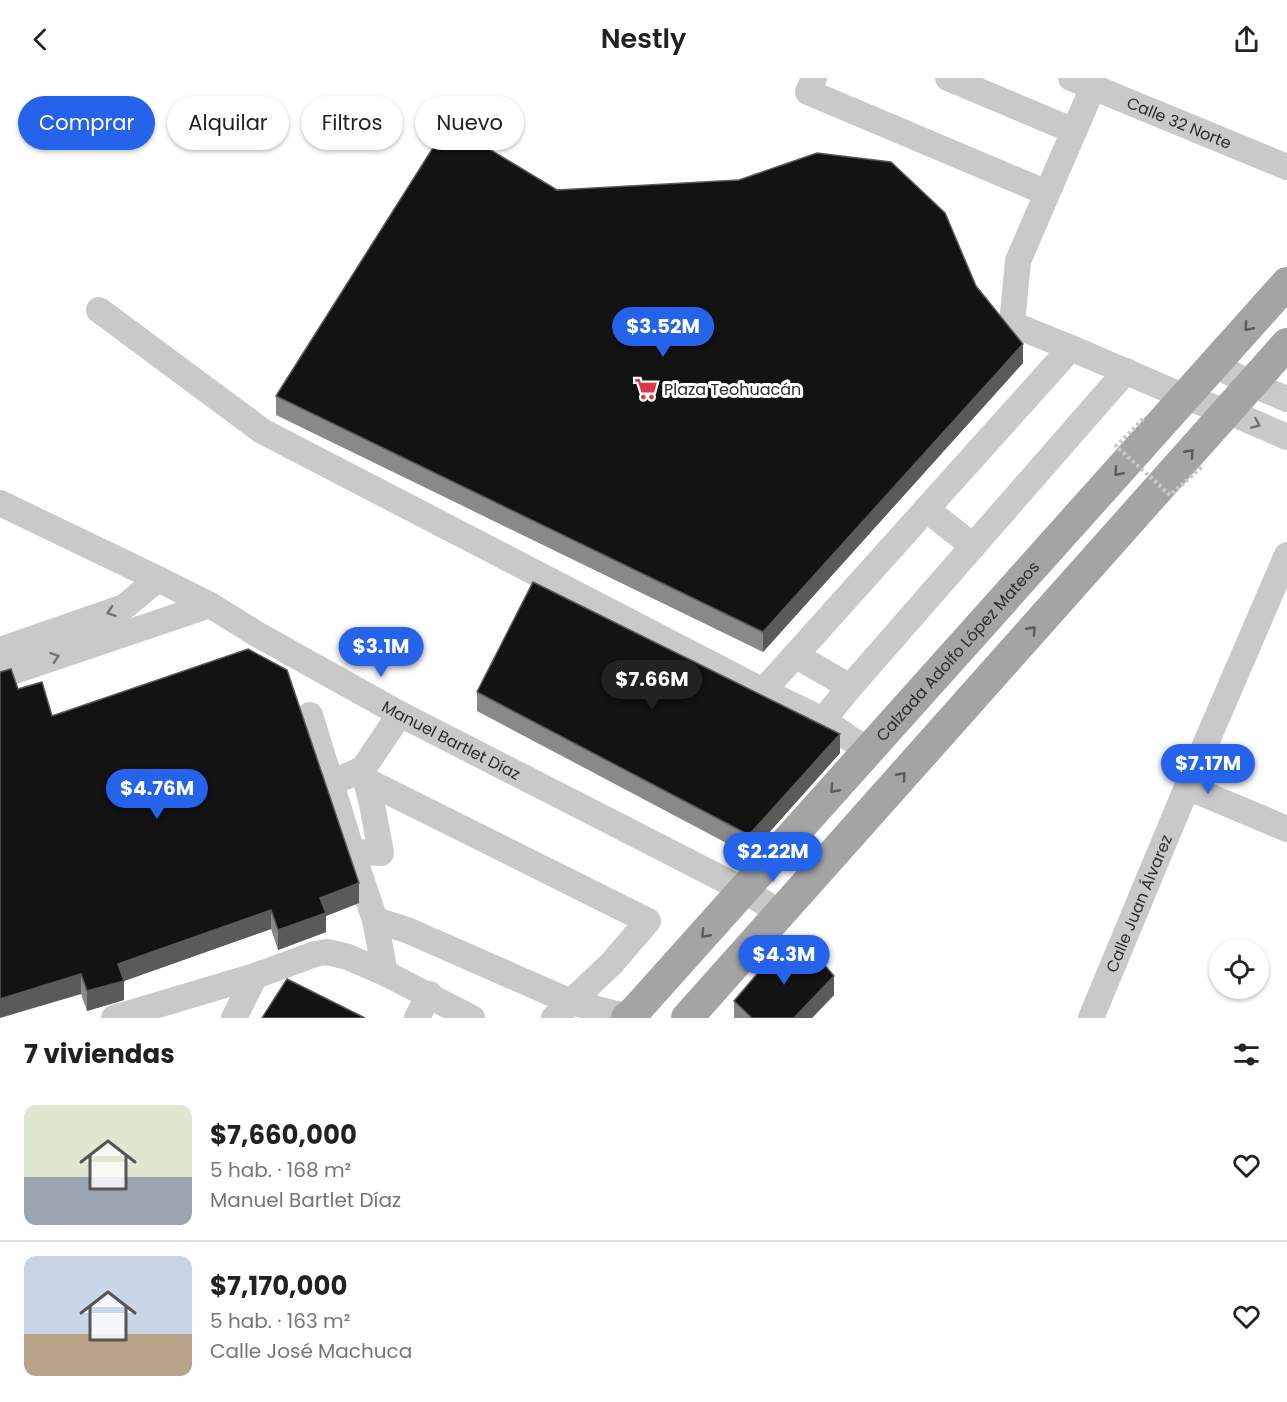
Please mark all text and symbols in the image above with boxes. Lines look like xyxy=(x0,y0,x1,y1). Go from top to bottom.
text: Nestly xyxy=(601,20,686,57)
icon: back xyxy=(24,23,57,56)
icon: share xyxy=(1230,23,1263,56)
street label: Calle 32 Norte xyxy=(1123,91,1235,154)
chip: Comprar xyxy=(18,96,155,150)
chip: Alquilar xyxy=(167,96,289,150)
chip: Filtros xyxy=(301,96,403,150)
chip: Nuevo xyxy=(415,96,524,150)
pin: $3.52M xyxy=(614,307,712,358)
text: $3.52M xyxy=(626,312,700,340)
one-way arrow xyxy=(1244,320,1255,330)
supermarket icon: Plaza Teohuacán xyxy=(633,376,659,402)
place label: Plaza Teohuacán xyxy=(664,378,801,401)
one-way arrow xyxy=(1250,417,1261,429)
one-way arrow xyxy=(1183,449,1194,460)
one-way arrow xyxy=(1114,465,1125,476)
street label: Calzada Adolfo López Mateos xyxy=(870,556,1045,746)
one-way arrow xyxy=(106,604,117,617)
one-way arrow xyxy=(1025,626,1036,637)
pin: $3.1M xyxy=(339,627,423,678)
text: $3.1M xyxy=(353,632,409,660)
one-way arrow xyxy=(50,652,60,665)
pin: $7.66M xyxy=(603,660,701,711)
text: $7.66M xyxy=(615,665,689,693)
street label: Manuel Bartlet Díaz xyxy=(378,695,524,785)
pin: $7.17M xyxy=(1159,744,1257,795)
text: $7.17M xyxy=(1175,749,1241,777)
pin: $4.76M xyxy=(108,769,206,820)
one-way arrow xyxy=(895,772,906,782)
text: $4.76M xyxy=(120,774,194,802)
one-way arrow xyxy=(830,782,841,793)
street label: Calle Juan Álvarez xyxy=(1100,831,1177,976)
pin: $2.22M xyxy=(724,832,822,883)
text: $2.22M xyxy=(737,837,809,865)
one-way arrow xyxy=(701,927,712,937)
pin: $4.3M xyxy=(742,935,826,986)
map controls xyxy=(1209,939,1269,999)
button: locate xyxy=(1209,939,1269,999)
text: $4.3M xyxy=(753,940,815,968)
text: 7 viviendas xyxy=(24,1036,175,1072)
icon: filters xyxy=(1230,1038,1263,1071)
text: $7,660,000 xyxy=(210,1117,357,1153)
icon: home xyxy=(72,1129,144,1201)
icon: heart xyxy=(1230,1149,1263,1182)
text: 5 hab. · 168 m² xyxy=(210,1156,351,1184)
text: Manuel Bartlet Díaz xyxy=(210,1186,401,1214)
text: $7,170,000 xyxy=(210,1268,347,1304)
icon: home xyxy=(72,1280,144,1352)
icon: heart xyxy=(1230,1300,1263,1333)
text: 5 hab. · 163 m² xyxy=(210,1307,350,1335)
text: Calle José Machuca xyxy=(210,1337,412,1365)

